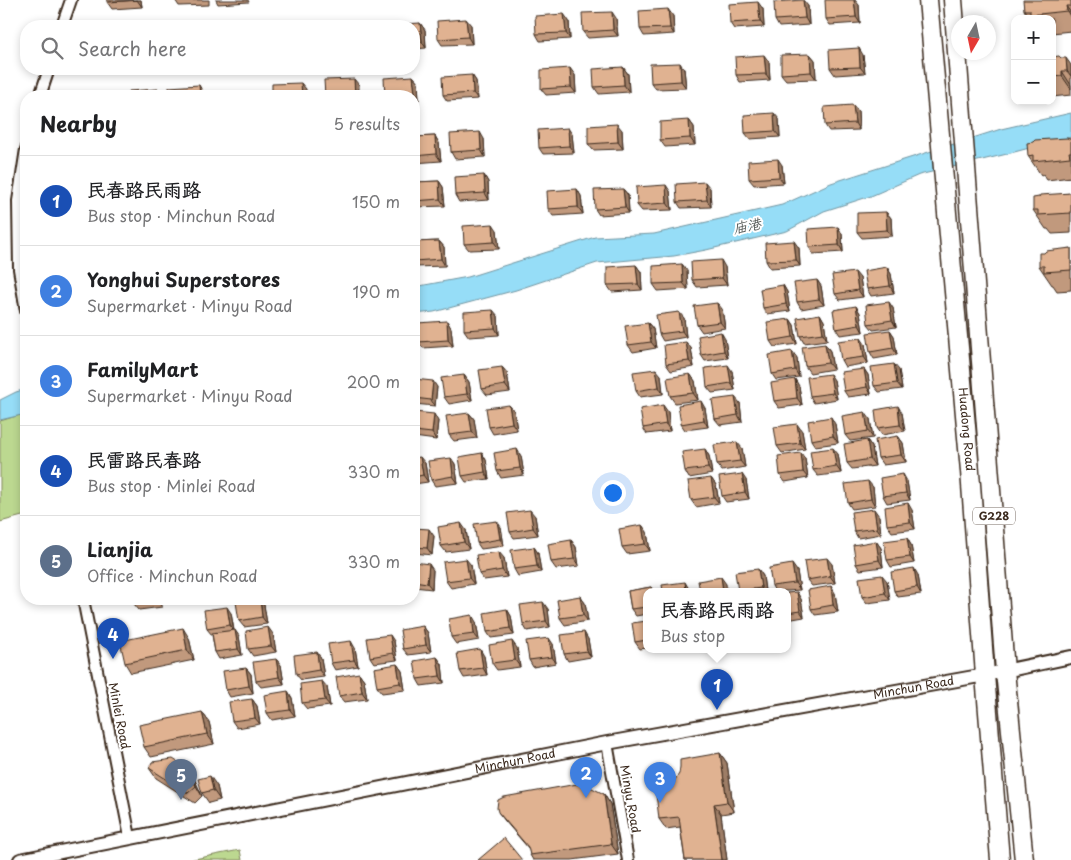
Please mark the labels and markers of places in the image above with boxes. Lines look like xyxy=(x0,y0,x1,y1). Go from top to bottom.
pin: 4 xyxy=(97,618,129,659)
pin: 1 xyxy=(701,669,733,710)
pin: 2 xyxy=(570,757,602,798)
pin: 5 xyxy=(165,759,197,800)
pin: 3 xyxy=(644,762,676,803)

